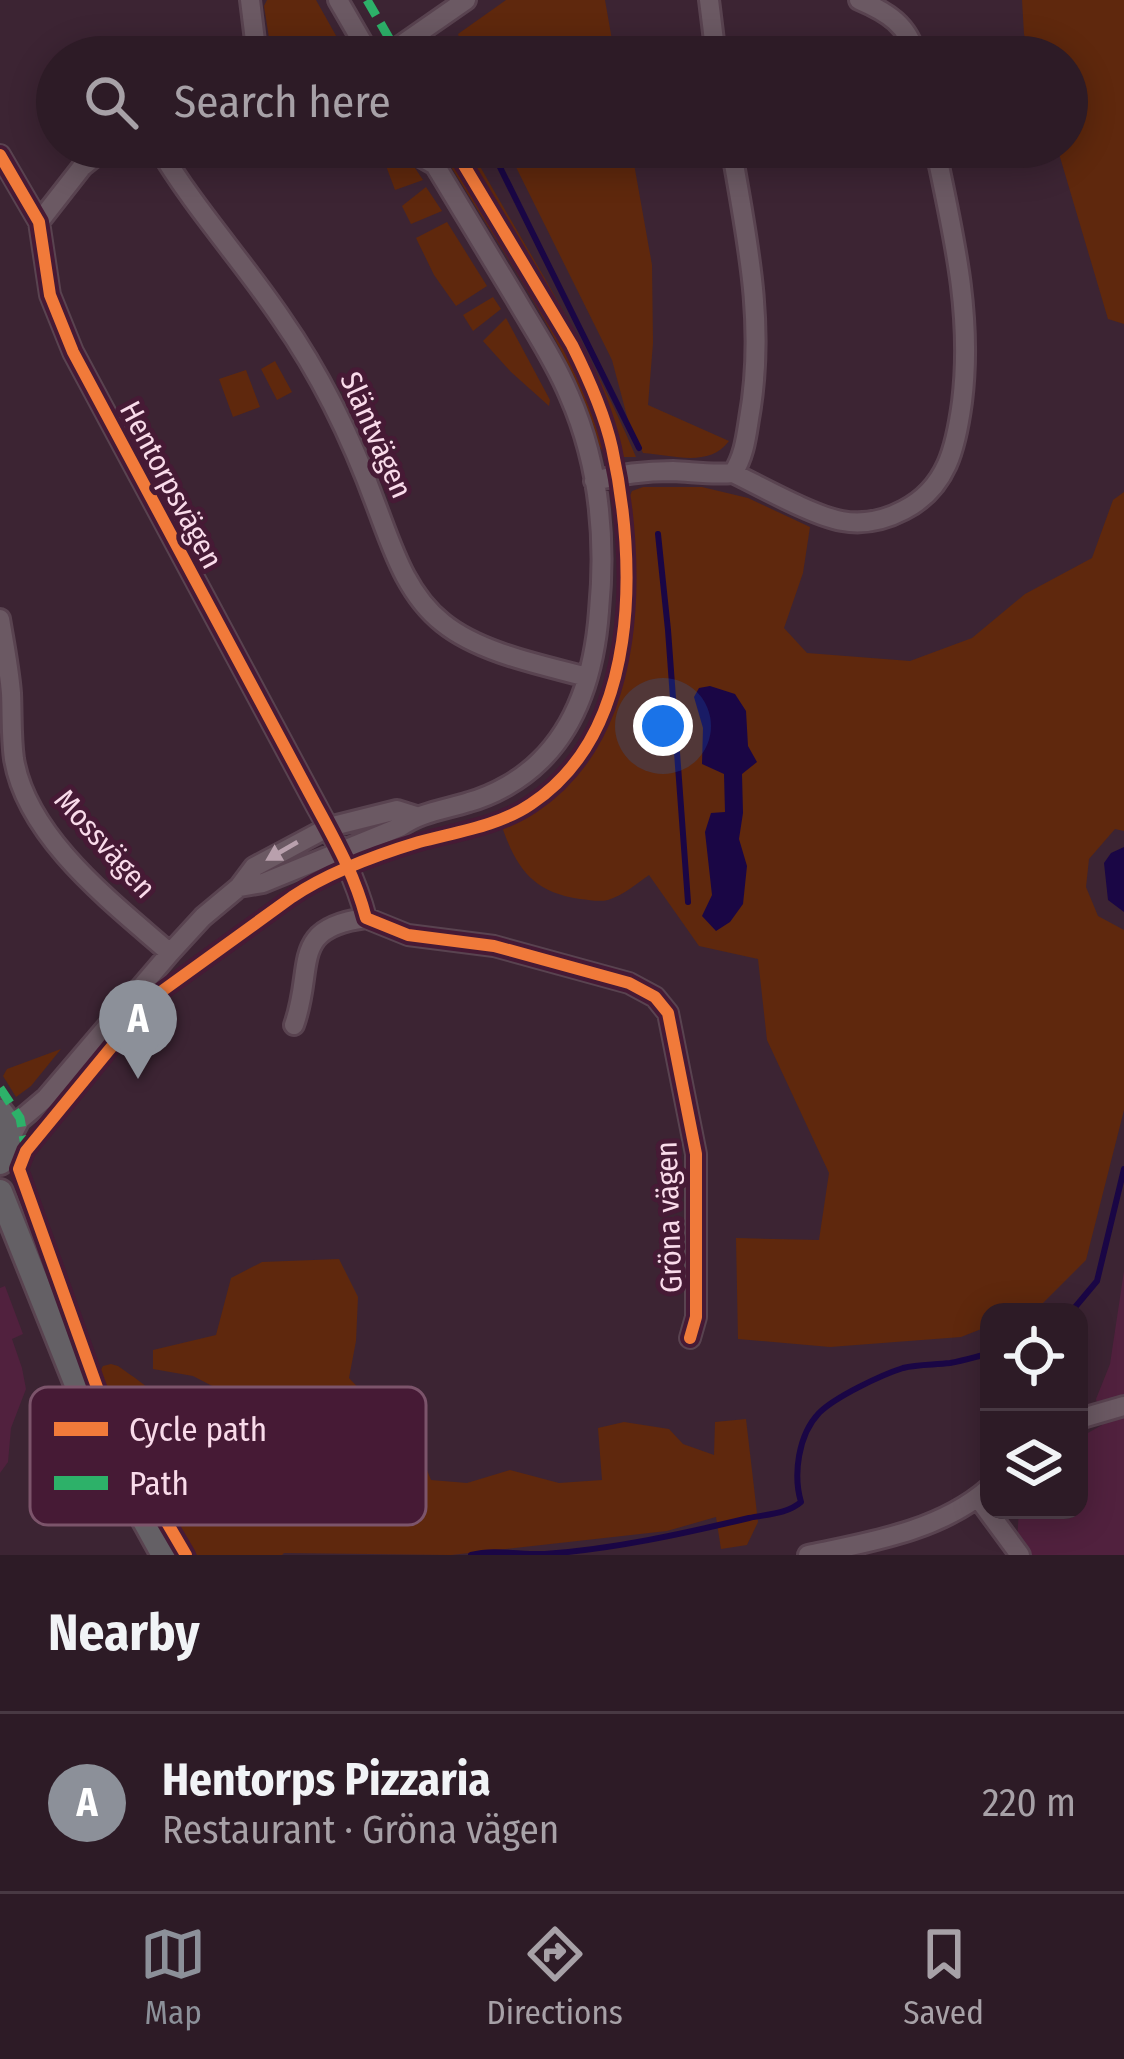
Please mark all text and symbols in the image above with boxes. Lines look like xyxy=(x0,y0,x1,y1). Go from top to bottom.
search box xyxy=(36,36,1088,168)
icon: search xyxy=(78,69,144,135)
text: Search here xyxy=(174,75,391,129)
street label: Släntvägen xyxy=(332,366,420,504)
street label: Hentorpsvägen xyxy=(112,395,230,575)
your location xyxy=(633,696,693,756)
street label: Mossvägen xyxy=(47,782,163,906)
one-way arrow xyxy=(265,840,300,861)
pin: A xyxy=(99,980,177,1079)
street label: Gröna vägen xyxy=(648,1141,690,1293)
map controls xyxy=(980,1303,1088,1519)
button: locate xyxy=(980,1303,1088,1411)
legend xyxy=(30,1387,426,1525)
text: Cycle path xyxy=(129,1410,267,1450)
button: layers xyxy=(980,1411,1088,1519)
text: Path xyxy=(129,1464,189,1504)
text: Nearby xyxy=(48,1602,200,1664)
text: Hentorps Pizzaria xyxy=(162,1753,491,1807)
text: A xyxy=(76,1780,98,1826)
text: 220 m xyxy=(982,1780,1076,1826)
text: Restaurant · Gröna vägen xyxy=(162,1807,559,1853)
tab: Map xyxy=(140,1921,206,2033)
tab: Directions xyxy=(486,1921,623,2033)
tab: Saved xyxy=(903,1921,984,2033)

